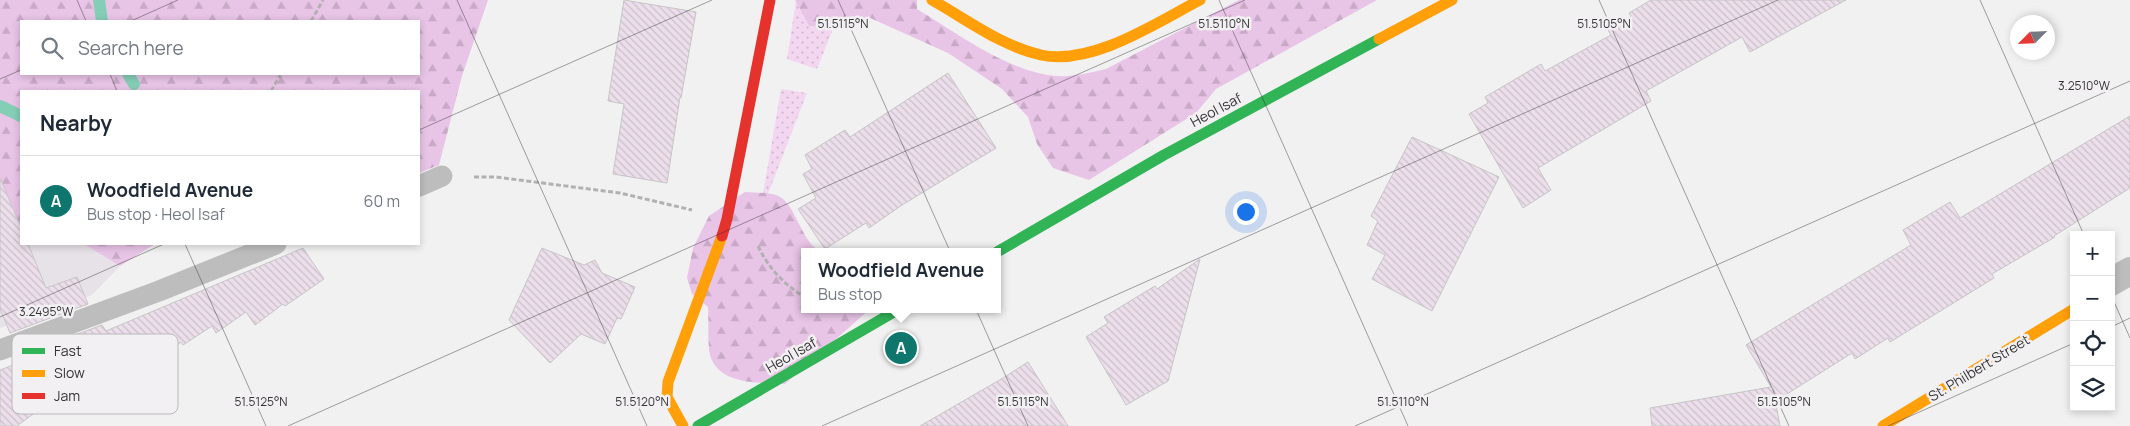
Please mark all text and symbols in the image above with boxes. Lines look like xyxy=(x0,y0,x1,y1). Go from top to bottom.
text: 51.5115°N xyxy=(817,15,869,32)
text: 51.5110°N xyxy=(1198,15,1250,32)
text: 51.5105°N xyxy=(1577,15,1631,32)
north arrow xyxy=(2010,15,2055,60)
search box xyxy=(20,20,420,75)
icon: search xyxy=(38,34,66,62)
text: Search here xyxy=(78,35,184,61)
text: 3.2510°W xyxy=(2058,77,2111,94)
street label: Heol Isaf xyxy=(1187,88,1245,131)
text: Nearby xyxy=(40,109,112,137)
text: Woodfield Avenue xyxy=(87,177,253,203)
text: A xyxy=(51,190,61,212)
text: 60 m xyxy=(364,190,400,212)
your location xyxy=(1233,199,1259,225)
text: Bus stop · Heol Isaf xyxy=(87,203,225,225)
map controls xyxy=(2070,231,2115,411)
button: + xyxy=(2070,231,2115,276)
popup xyxy=(801,248,1001,313)
text: Woodfield Avenue xyxy=(818,257,984,283)
button: − xyxy=(2070,276,2115,321)
text: Bus stop xyxy=(818,283,882,305)
text: 3.2495°W xyxy=(19,303,74,320)
button: locate xyxy=(2070,321,2115,366)
pin: A xyxy=(885,329,917,367)
street label: St. Philbert Street xyxy=(1925,330,2033,405)
street label: Heol Isaf xyxy=(762,332,820,377)
legend xyxy=(12,334,178,414)
text: Fast xyxy=(54,341,82,360)
text: Slow xyxy=(54,363,85,382)
button: layers xyxy=(2070,366,2115,411)
text: Jam xyxy=(54,386,80,405)
text: 51.5125°N xyxy=(234,393,288,410)
text: 51.5120°N xyxy=(615,393,669,410)
text: 51.5115°N xyxy=(997,393,1049,410)
text: 51.5110°N xyxy=(1377,393,1429,410)
text: 51.5105°N xyxy=(1757,393,1811,410)

